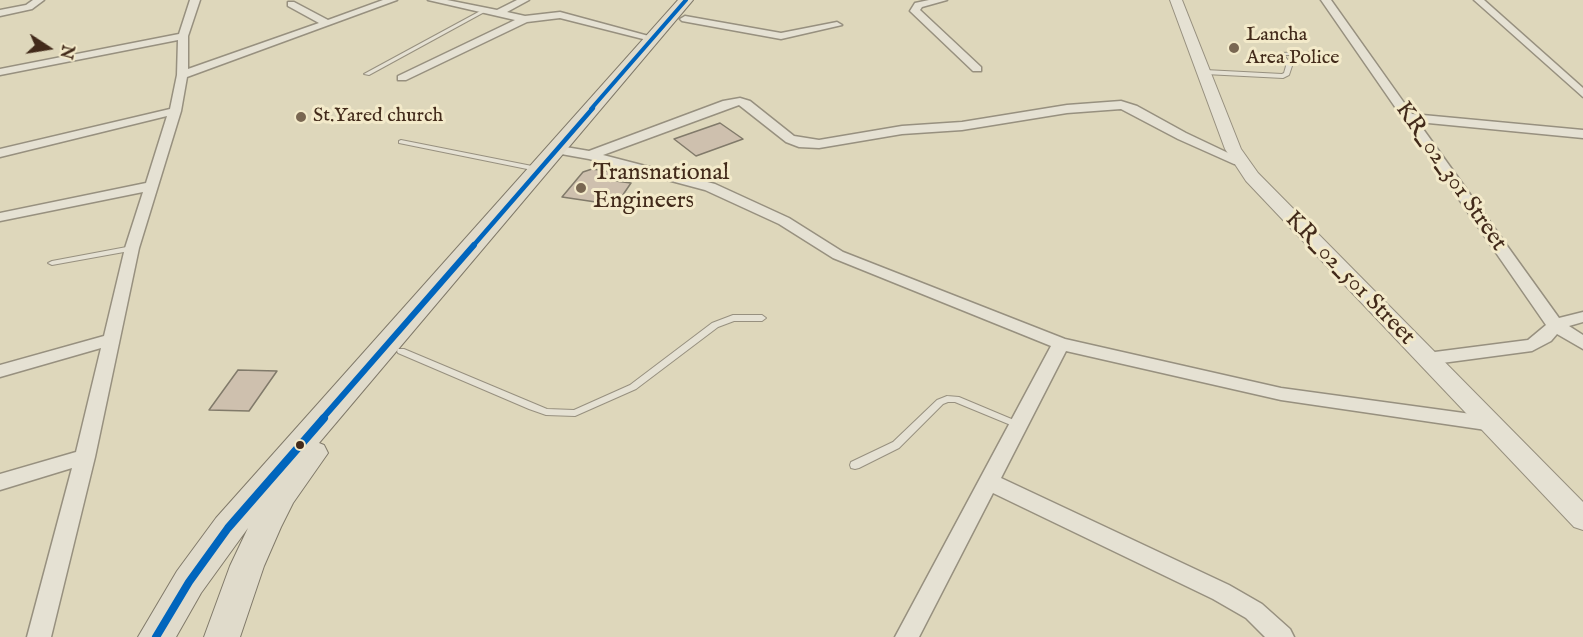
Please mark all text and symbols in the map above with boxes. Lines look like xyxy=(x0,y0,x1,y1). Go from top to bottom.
north arrow xyxy=(18,18,78,78)
place label: Lancha Area Police xyxy=(1246,24,1339,71)
marker: Lancha Area Police xyxy=(1227,41,1241,55)
text: N xyxy=(54,43,77,61)
street label: KR_02_301 Street xyxy=(1388,97,1512,257)
place label: St.Yared church xyxy=(313,105,443,129)
marker: St.Yared church xyxy=(294,110,308,124)
place label: Transnational Engineers xyxy=(593,160,729,216)
marker: Transnational Engineers xyxy=(574,181,588,195)
street label: KR_02_501 Street xyxy=(1278,206,1420,352)
unlabelled marker xyxy=(294,439,306,451)

